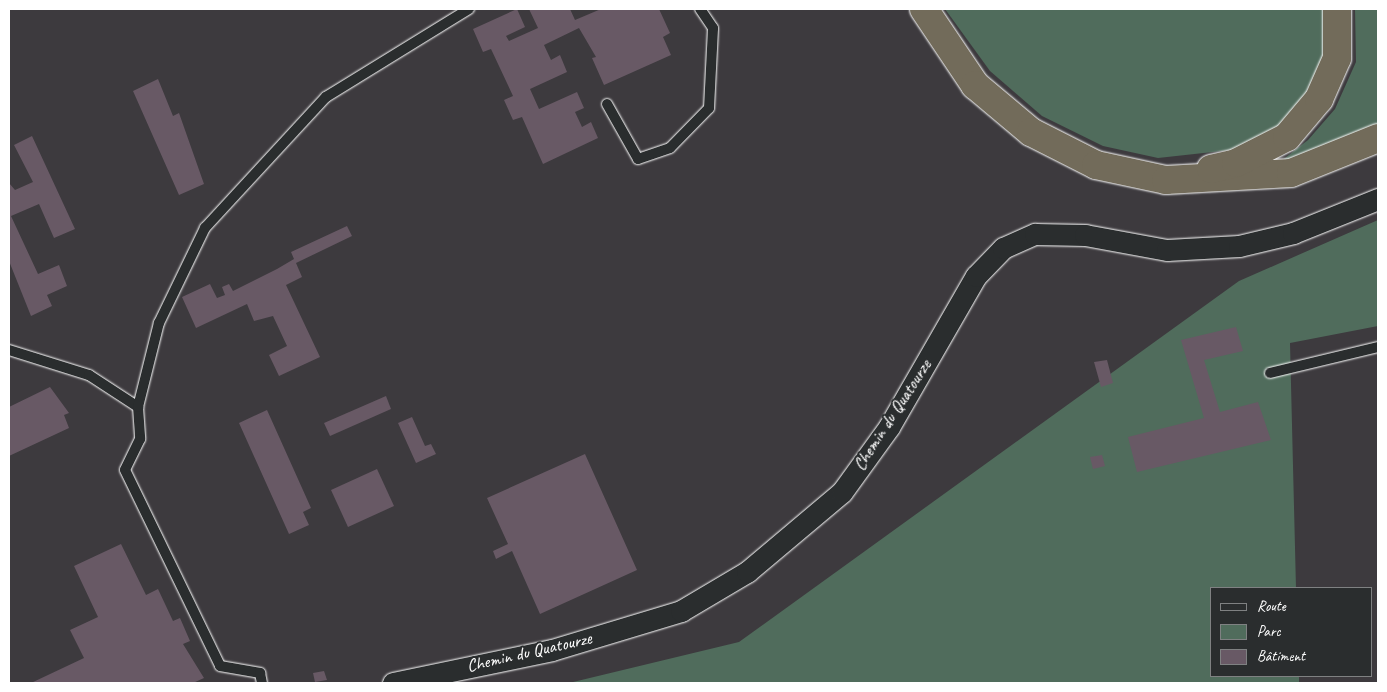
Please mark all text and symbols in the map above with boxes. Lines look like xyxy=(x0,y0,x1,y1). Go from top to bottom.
street label: Chemin du Quatourze xyxy=(848,356,936,474)
legend xyxy=(1210,587,1372,677)
text: Route xyxy=(1257,597,1286,616)
text: Parc xyxy=(1257,622,1281,641)
street label: Chemin du Quatourze xyxy=(465,627,593,677)
text: Bâtiment xyxy=(1257,647,1305,666)

